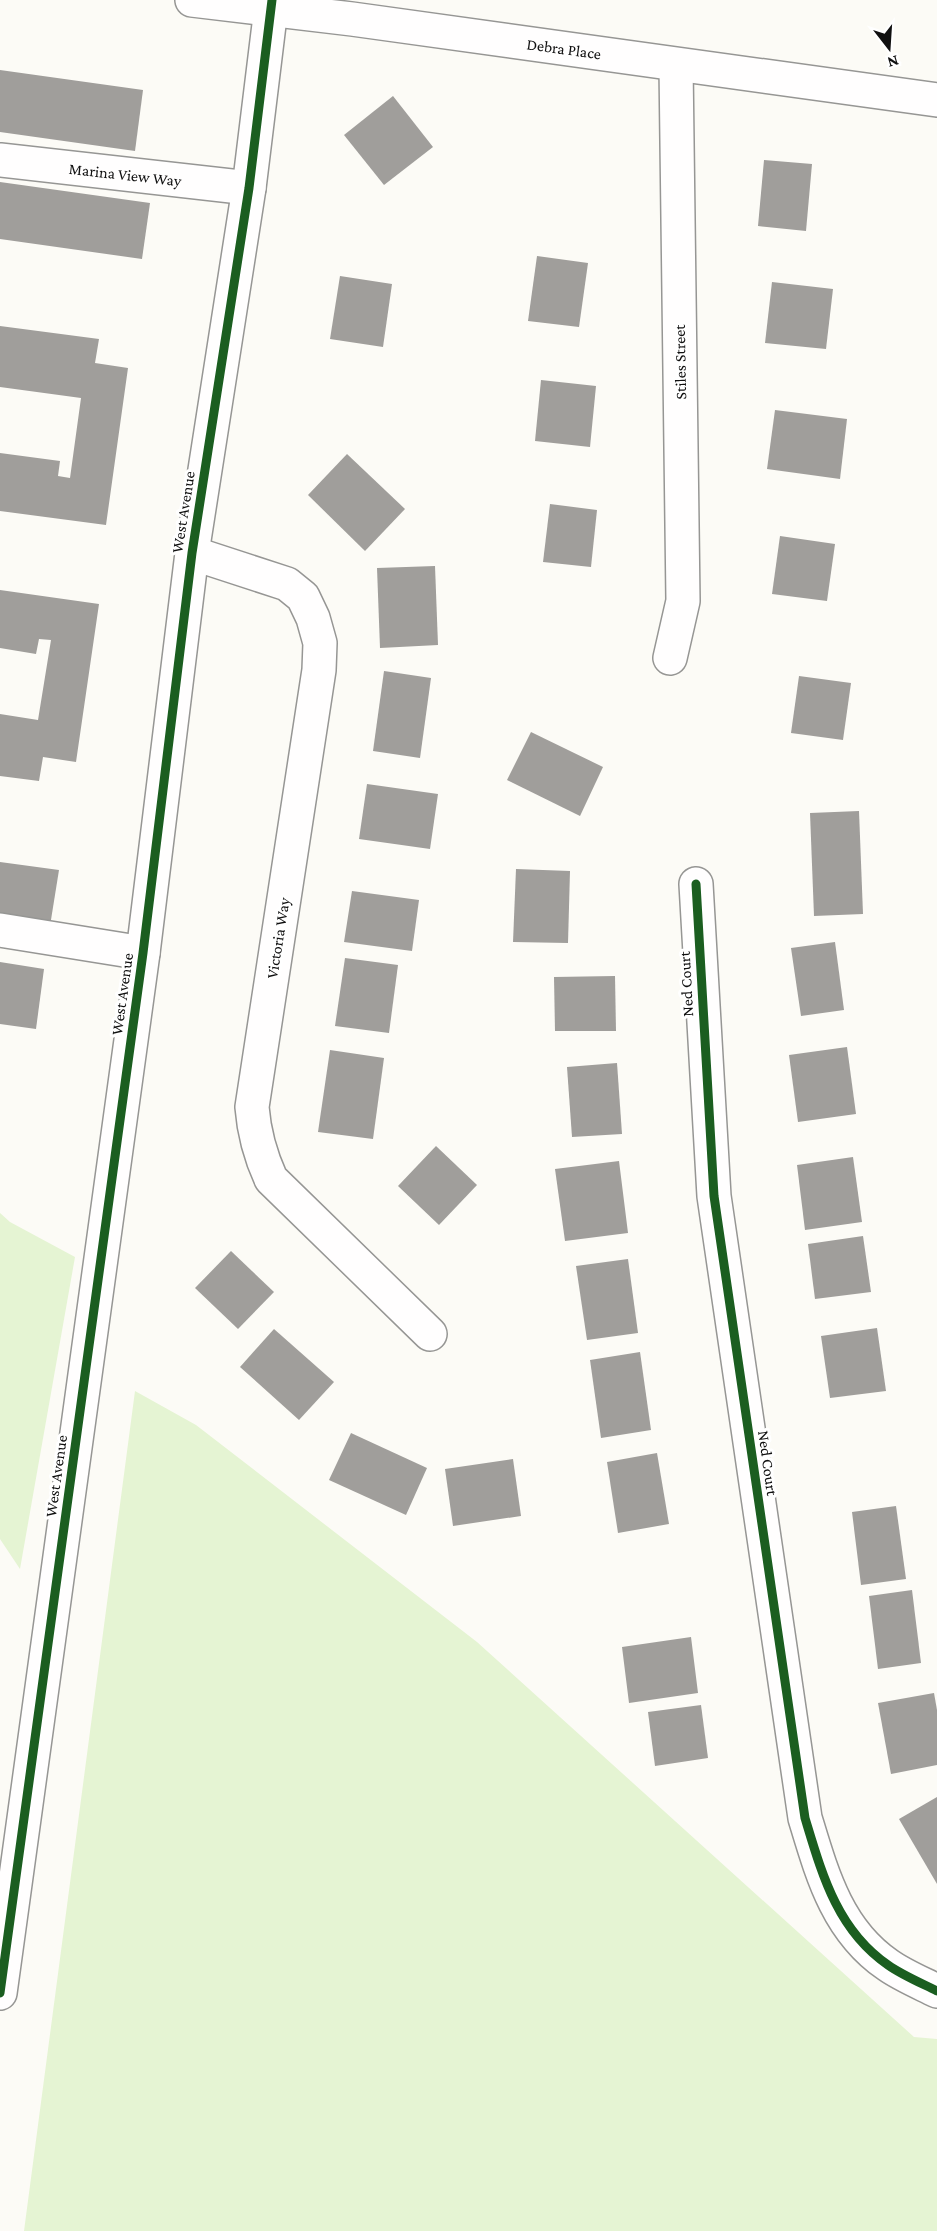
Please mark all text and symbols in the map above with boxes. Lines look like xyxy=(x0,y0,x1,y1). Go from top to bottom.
north arrow xyxy=(859,18,919,78)
street label: Debra Place xyxy=(526,35,602,62)
text: N xyxy=(885,52,901,72)
street label: Marina View Way xyxy=(68,159,183,190)
street label: Stiles Street xyxy=(671,324,689,400)
street label: West Avenue xyxy=(168,470,198,554)
street label: Victoria Way xyxy=(263,896,294,980)
street label: Ned Court xyxy=(676,950,696,1017)
street label: West Avenue xyxy=(108,952,136,1036)
street label: Ned Court xyxy=(755,1429,781,1497)
street label: West Avenue xyxy=(42,1434,70,1518)

